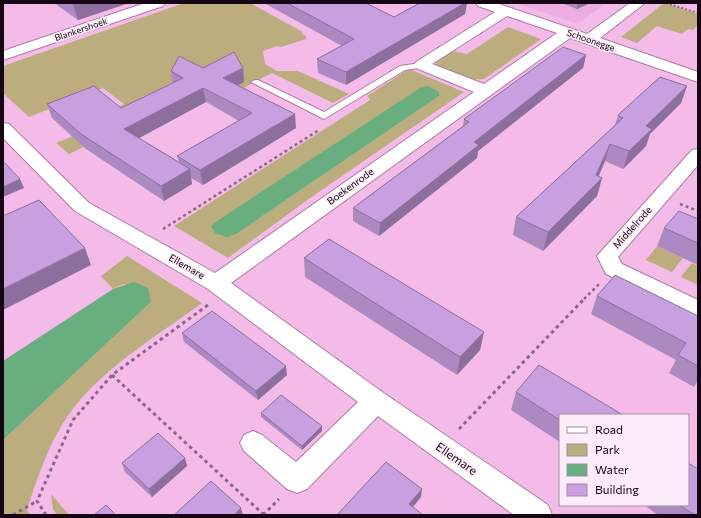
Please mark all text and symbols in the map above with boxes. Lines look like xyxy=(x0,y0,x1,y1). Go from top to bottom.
street label: Blankershoek xyxy=(53,15,109,43)
street label: Schoonegge xyxy=(566,27,617,53)
street label: Boekenrode xyxy=(324,165,376,207)
street label: Middelrode xyxy=(610,204,654,250)
street label: Ellemare xyxy=(167,251,207,281)
legend xyxy=(559,414,689,506)
text: Road xyxy=(595,422,623,436)
street label: Ellemare xyxy=(434,439,480,477)
text: Park xyxy=(595,442,621,456)
text: Water xyxy=(595,462,629,476)
text: Building xyxy=(595,482,639,496)

